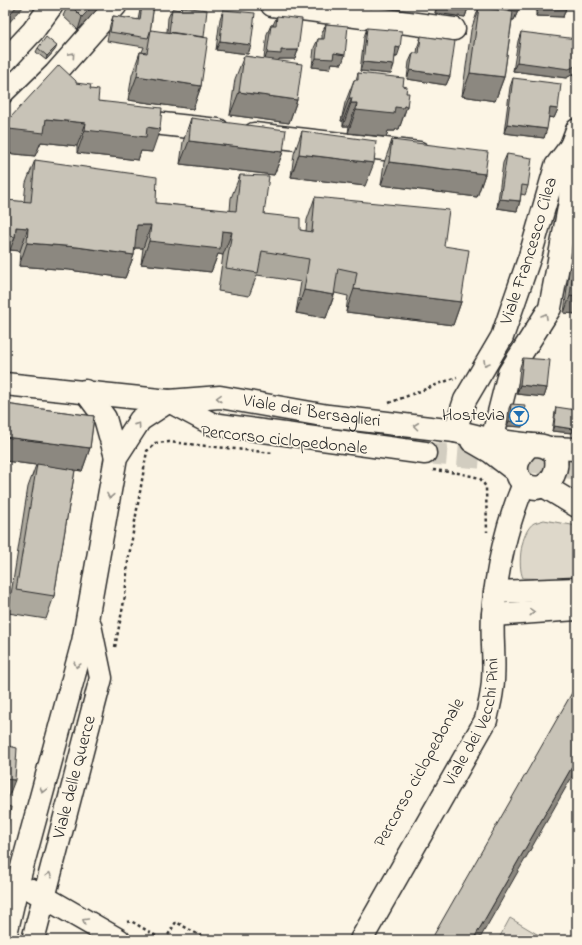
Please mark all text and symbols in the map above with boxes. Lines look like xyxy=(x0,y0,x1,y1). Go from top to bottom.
one-way arrow xyxy=(67,52,74,60)
street label: Viale Francesco Cilea xyxy=(494,174,565,329)
one-way arrow xyxy=(541,313,548,320)
one-way arrow xyxy=(483,359,490,366)
street label: Viale dei Bersaglieri xyxy=(240,388,382,435)
one-way arrow xyxy=(216,394,222,402)
place label: Hostevia xyxy=(442,403,505,429)
bar icon: Hostevia xyxy=(508,405,530,427)
street label: Percorso ciclopedonale xyxy=(199,419,370,463)
one-way arrow xyxy=(133,422,140,429)
one-way arrow xyxy=(413,422,420,431)
one-way arrow xyxy=(106,493,114,499)
one-way arrow xyxy=(529,607,535,616)
street label: Viale dei Vecchi Pini xyxy=(437,658,507,792)
one-way arrow xyxy=(73,661,82,668)
street label: Percorso ciclopedonale xyxy=(368,693,472,853)
street label: Viale delle Querce xyxy=(46,712,104,843)
one-way arrow xyxy=(39,786,48,793)
one-way arrow xyxy=(44,872,53,879)
one-way arrow xyxy=(82,918,89,925)

